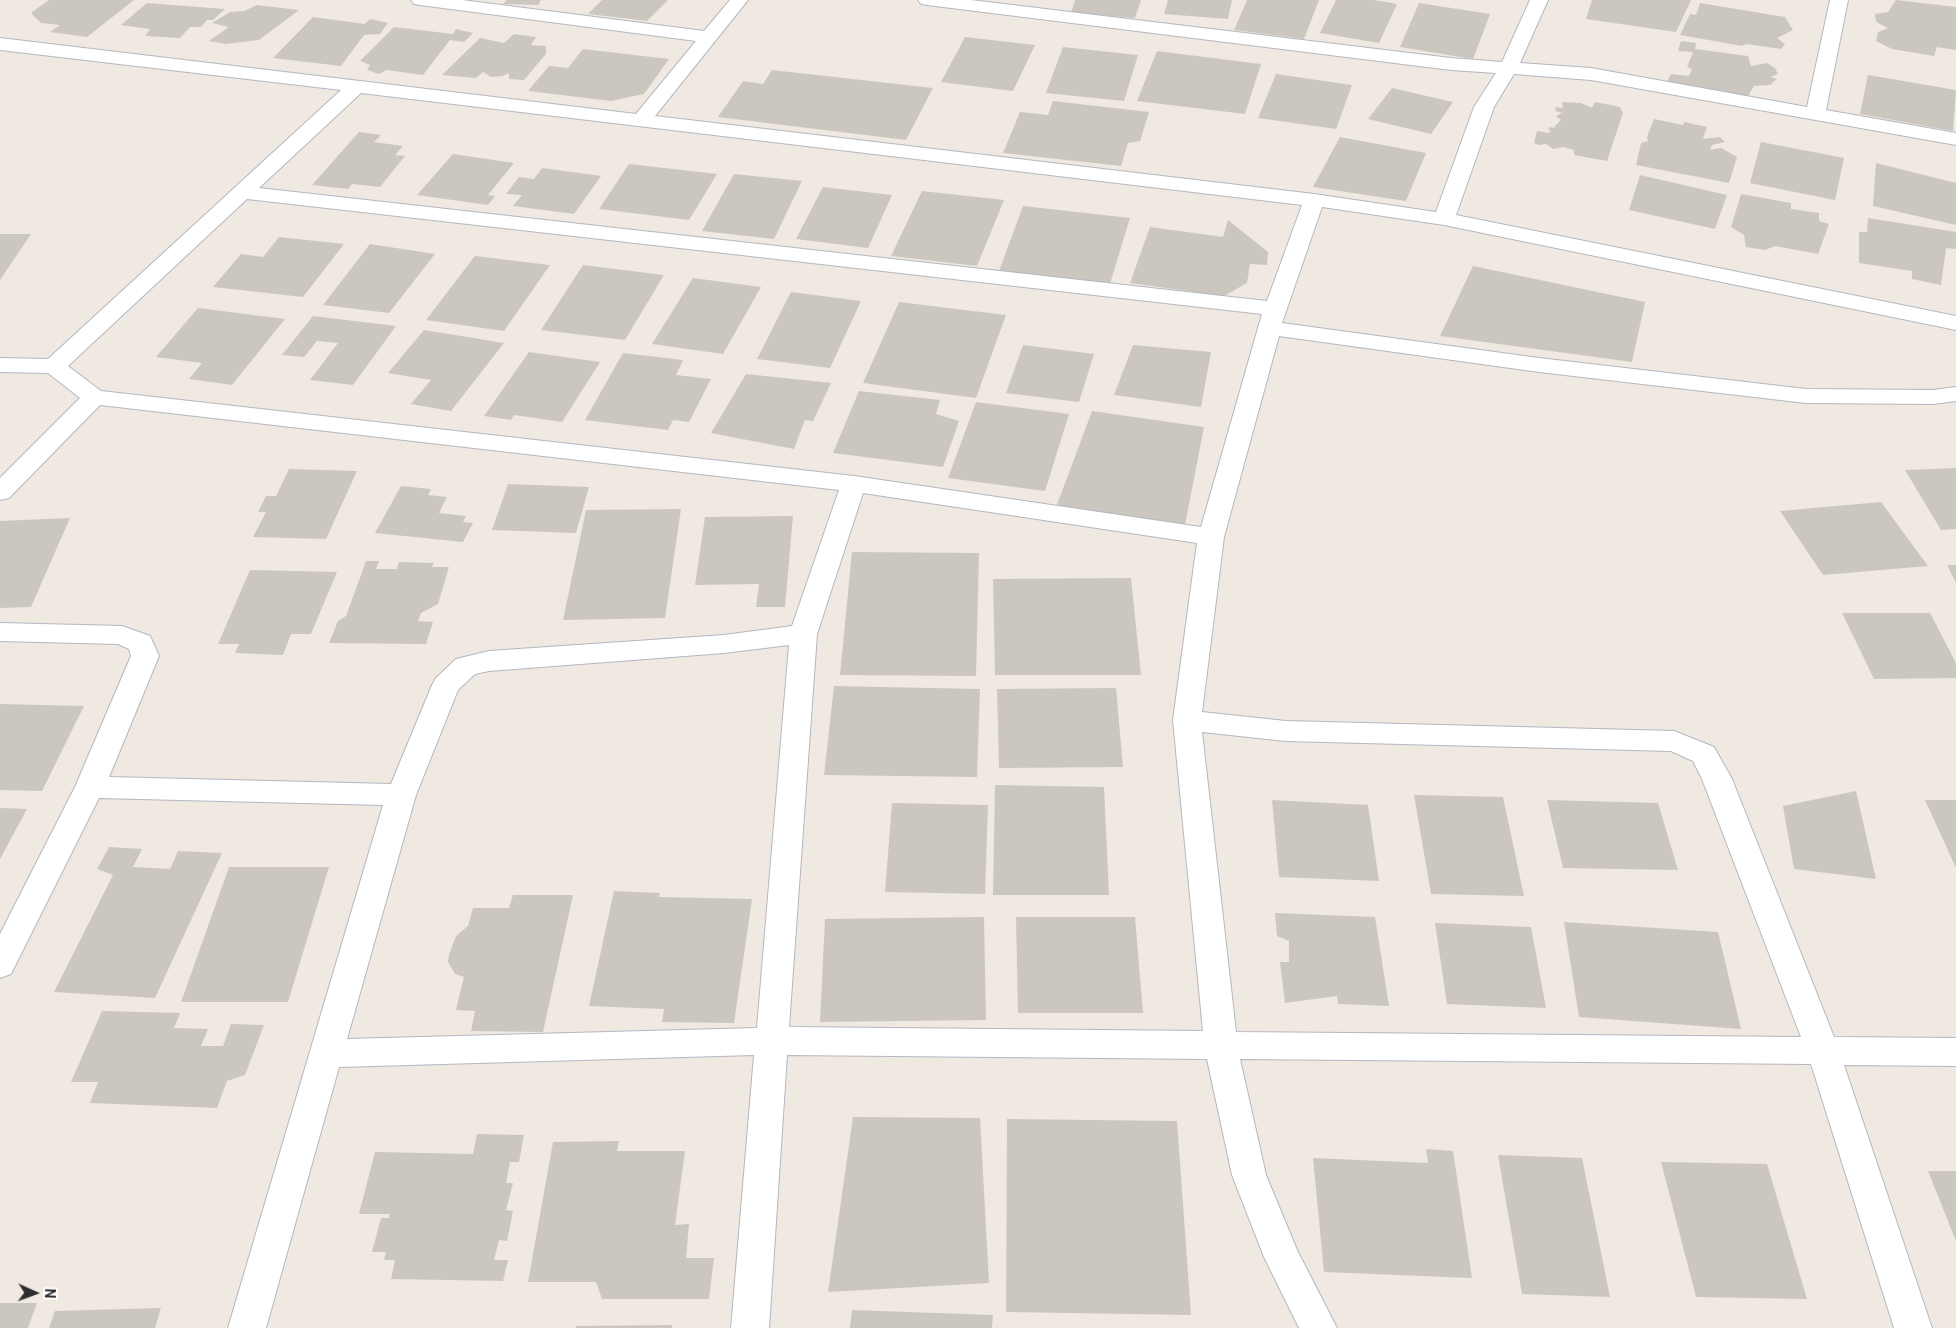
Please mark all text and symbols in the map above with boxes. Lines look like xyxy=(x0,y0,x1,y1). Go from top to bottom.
north arrow xyxy=(10,1268,60,1318)
text: N xyxy=(42,1288,58,1299)

